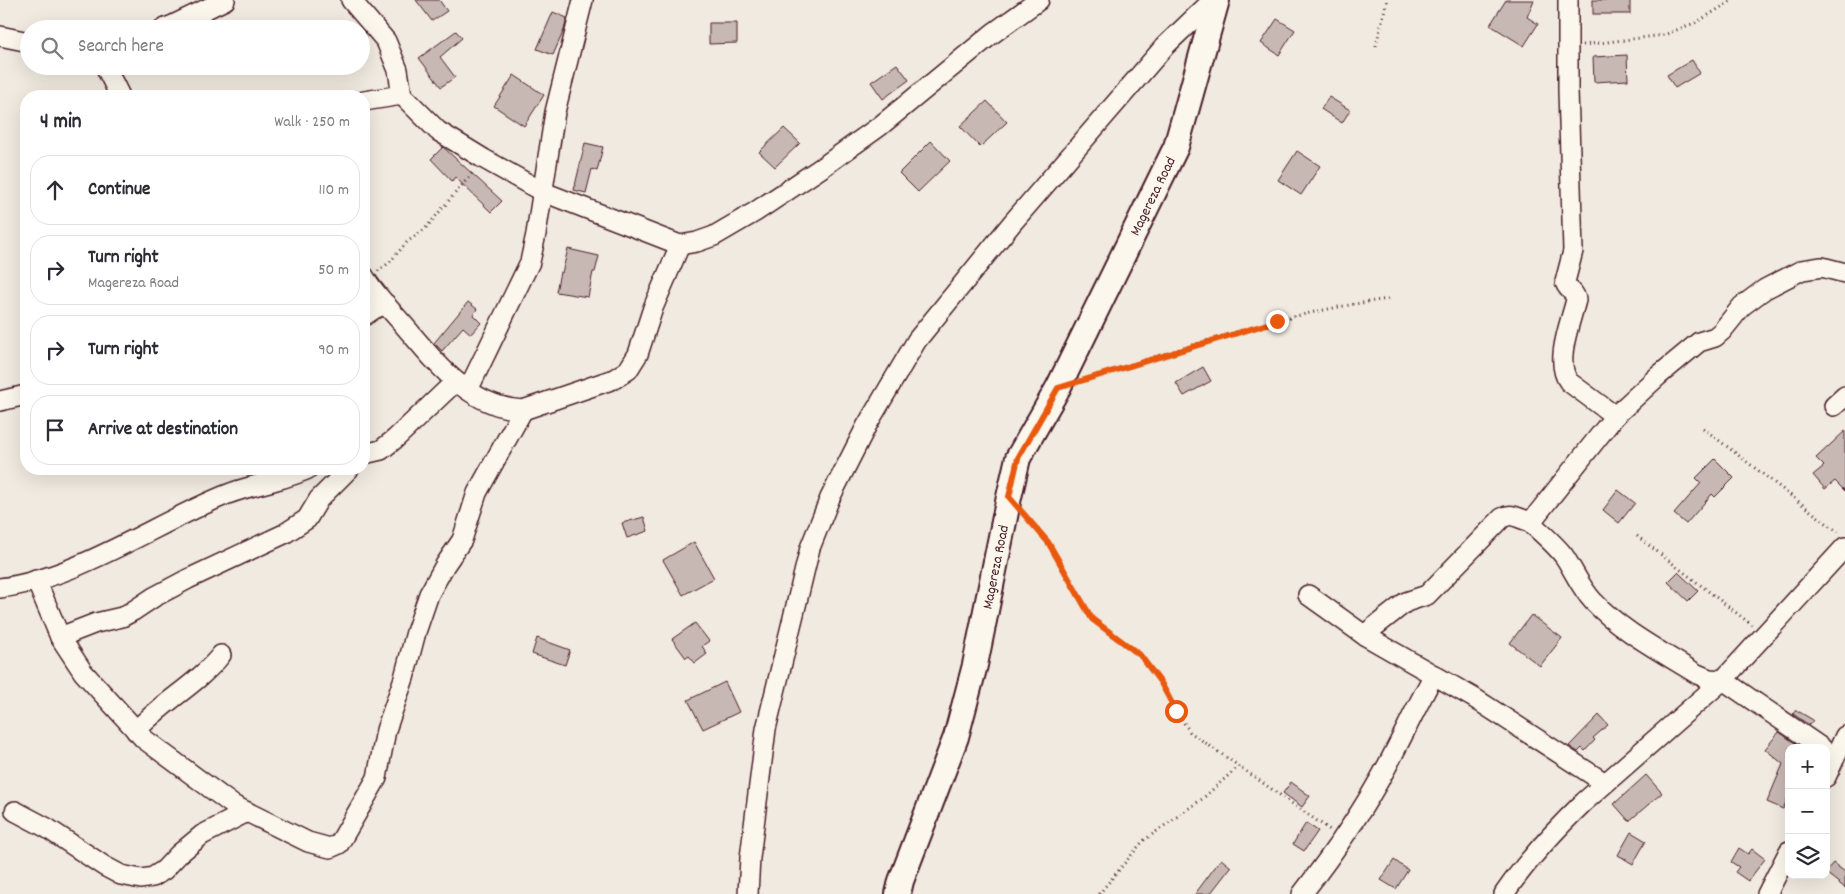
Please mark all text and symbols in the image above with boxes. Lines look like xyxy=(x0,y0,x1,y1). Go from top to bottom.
search box xyxy=(20,20,370,75)
icon: search xyxy=(38,34,66,62)
text: Search here xyxy=(78,34,164,61)
text: 4 min xyxy=(40,108,82,138)
text: Walk · 250 m xyxy=(274,111,350,134)
street label: Magereza Road xyxy=(1125,153,1183,240)
icon: ahead xyxy=(41,176,69,204)
text: Continue xyxy=(88,177,150,204)
text: 110 m xyxy=(319,179,349,202)
text: Turn right xyxy=(88,245,159,272)
icon: right xyxy=(41,256,69,284)
text: 50 m xyxy=(318,259,349,282)
text: Magereza Road xyxy=(88,272,179,295)
route end xyxy=(1266,310,1289,333)
icon: right xyxy=(41,336,69,364)
text: Turn right xyxy=(88,337,159,364)
text: 90 m xyxy=(318,339,349,362)
icon: arrive xyxy=(41,416,69,444)
text: Arrive at destination xyxy=(88,417,238,444)
street label: Magereza Road xyxy=(978,523,1016,611)
route start xyxy=(1165,700,1188,723)
map controls xyxy=(1785,744,1830,879)
button: + xyxy=(1785,744,1830,789)
button: − xyxy=(1785,789,1830,834)
button: layers xyxy=(1785,834,1830,879)

